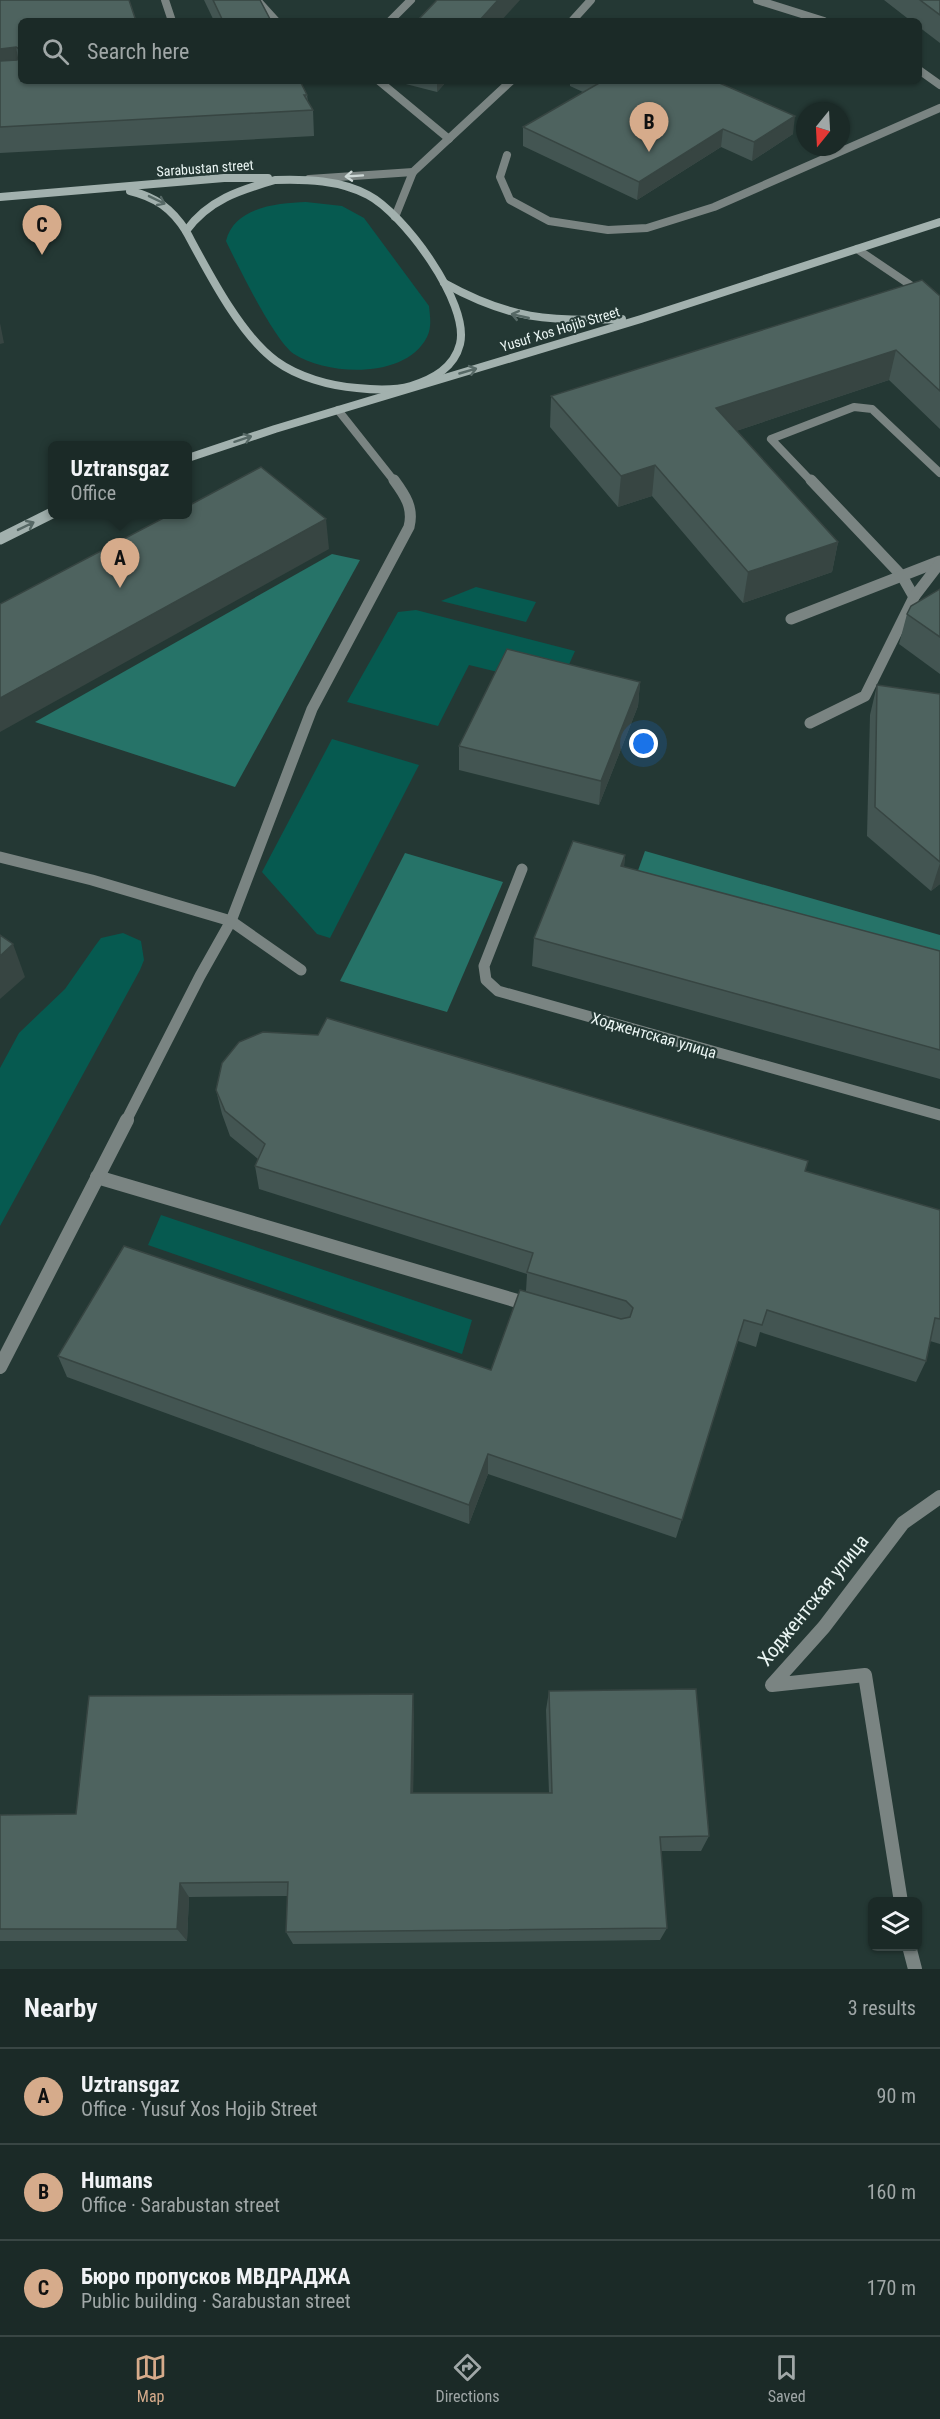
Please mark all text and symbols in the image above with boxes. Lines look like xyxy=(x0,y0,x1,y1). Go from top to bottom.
search box xyxy=(18,18,922,84)
icon: search xyxy=(39,35,72,68)
text: Search here xyxy=(87,39,189,64)
pin: B xyxy=(630,102,668,152)
north arrow xyxy=(796,102,850,156)
street label: Sarabustan street xyxy=(156,157,254,179)
one-way arrow xyxy=(345,170,365,181)
one-way arrow xyxy=(147,194,165,206)
pin: C xyxy=(22,206,62,255)
street label: Yusuf Xos Hojib Street xyxy=(498,303,622,355)
one-way arrow xyxy=(511,310,531,321)
one-way arrow xyxy=(459,365,478,376)
one-way arrow xyxy=(233,433,252,444)
popup xyxy=(48,441,192,519)
text: Uztransgaz xyxy=(71,456,169,481)
text: Office xyxy=(71,481,116,505)
one-way arrow xyxy=(17,519,35,531)
pin: A xyxy=(100,538,140,588)
your location xyxy=(629,729,658,758)
street label: Ходжентская улица xyxy=(589,1008,719,1063)
street label: Ходжентская улица xyxy=(753,1529,873,1671)
map controls xyxy=(868,1897,922,1951)
button: layers xyxy=(868,1897,922,1951)
text: Nearby xyxy=(24,1993,98,2023)
text: 3 results xyxy=(848,1996,916,2020)
text: Uztransgaz xyxy=(81,2072,180,2097)
text: A xyxy=(38,2084,49,2108)
text: 90 m xyxy=(877,2084,916,2108)
text: Office · Yusuf Xos Hojib Street xyxy=(81,2097,317,2121)
text: Humans xyxy=(81,2168,153,2193)
text: B xyxy=(38,2180,49,2204)
text: 160 m xyxy=(867,2180,916,2204)
text: Office · Sarabustan street xyxy=(81,2193,280,2217)
text: Бюро пропусков МВДРАДЖА xyxy=(81,2264,350,2289)
text: C xyxy=(38,2276,49,2300)
text: 170 m xyxy=(867,2276,916,2300)
text: Public building · Sarabustan street xyxy=(81,2289,351,2313)
tab: Map xyxy=(134,2351,167,2406)
tab: Directions xyxy=(436,2351,499,2406)
tab: Saved xyxy=(768,2351,806,2406)

